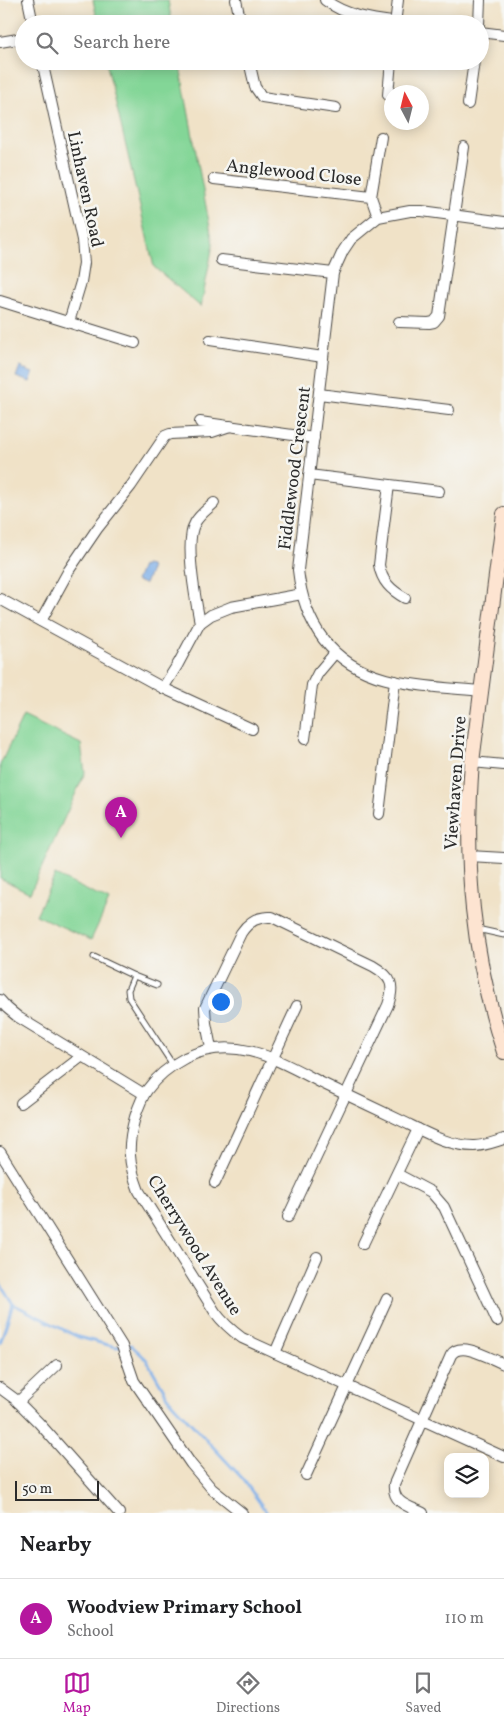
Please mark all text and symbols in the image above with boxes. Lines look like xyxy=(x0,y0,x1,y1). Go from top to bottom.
search box xyxy=(15,15,489,70)
icon: search xyxy=(33,29,61,57)
text: Search here xyxy=(73,30,170,56)
north arrow xyxy=(384,85,429,130)
street label: Linhaven Road xyxy=(60,129,109,250)
street label: Anglewood Close xyxy=(225,154,363,193)
street label: Fiddlewood Crescent xyxy=(273,385,318,552)
street label: Viewhaven Drive xyxy=(439,715,474,851)
pin: A xyxy=(105,797,137,838)
your location xyxy=(208,989,234,1015)
street label: Cherrywood Avenue xyxy=(140,1171,247,1321)
map controls xyxy=(444,1453,489,1498)
button: layers xyxy=(444,1453,489,1498)
scale bar xyxy=(15,1478,99,1501)
text: 50 m xyxy=(22,1480,52,1499)
text: Nearby xyxy=(20,1531,91,1560)
text: Woodview Primary School xyxy=(67,1595,302,1621)
text: A xyxy=(30,1608,42,1630)
text: 110 m xyxy=(445,1608,484,1630)
text: School xyxy=(67,1621,114,1643)
tab: Map xyxy=(63,1669,91,1718)
tab: Directions xyxy=(216,1669,280,1718)
tab: Saved xyxy=(405,1669,441,1718)

